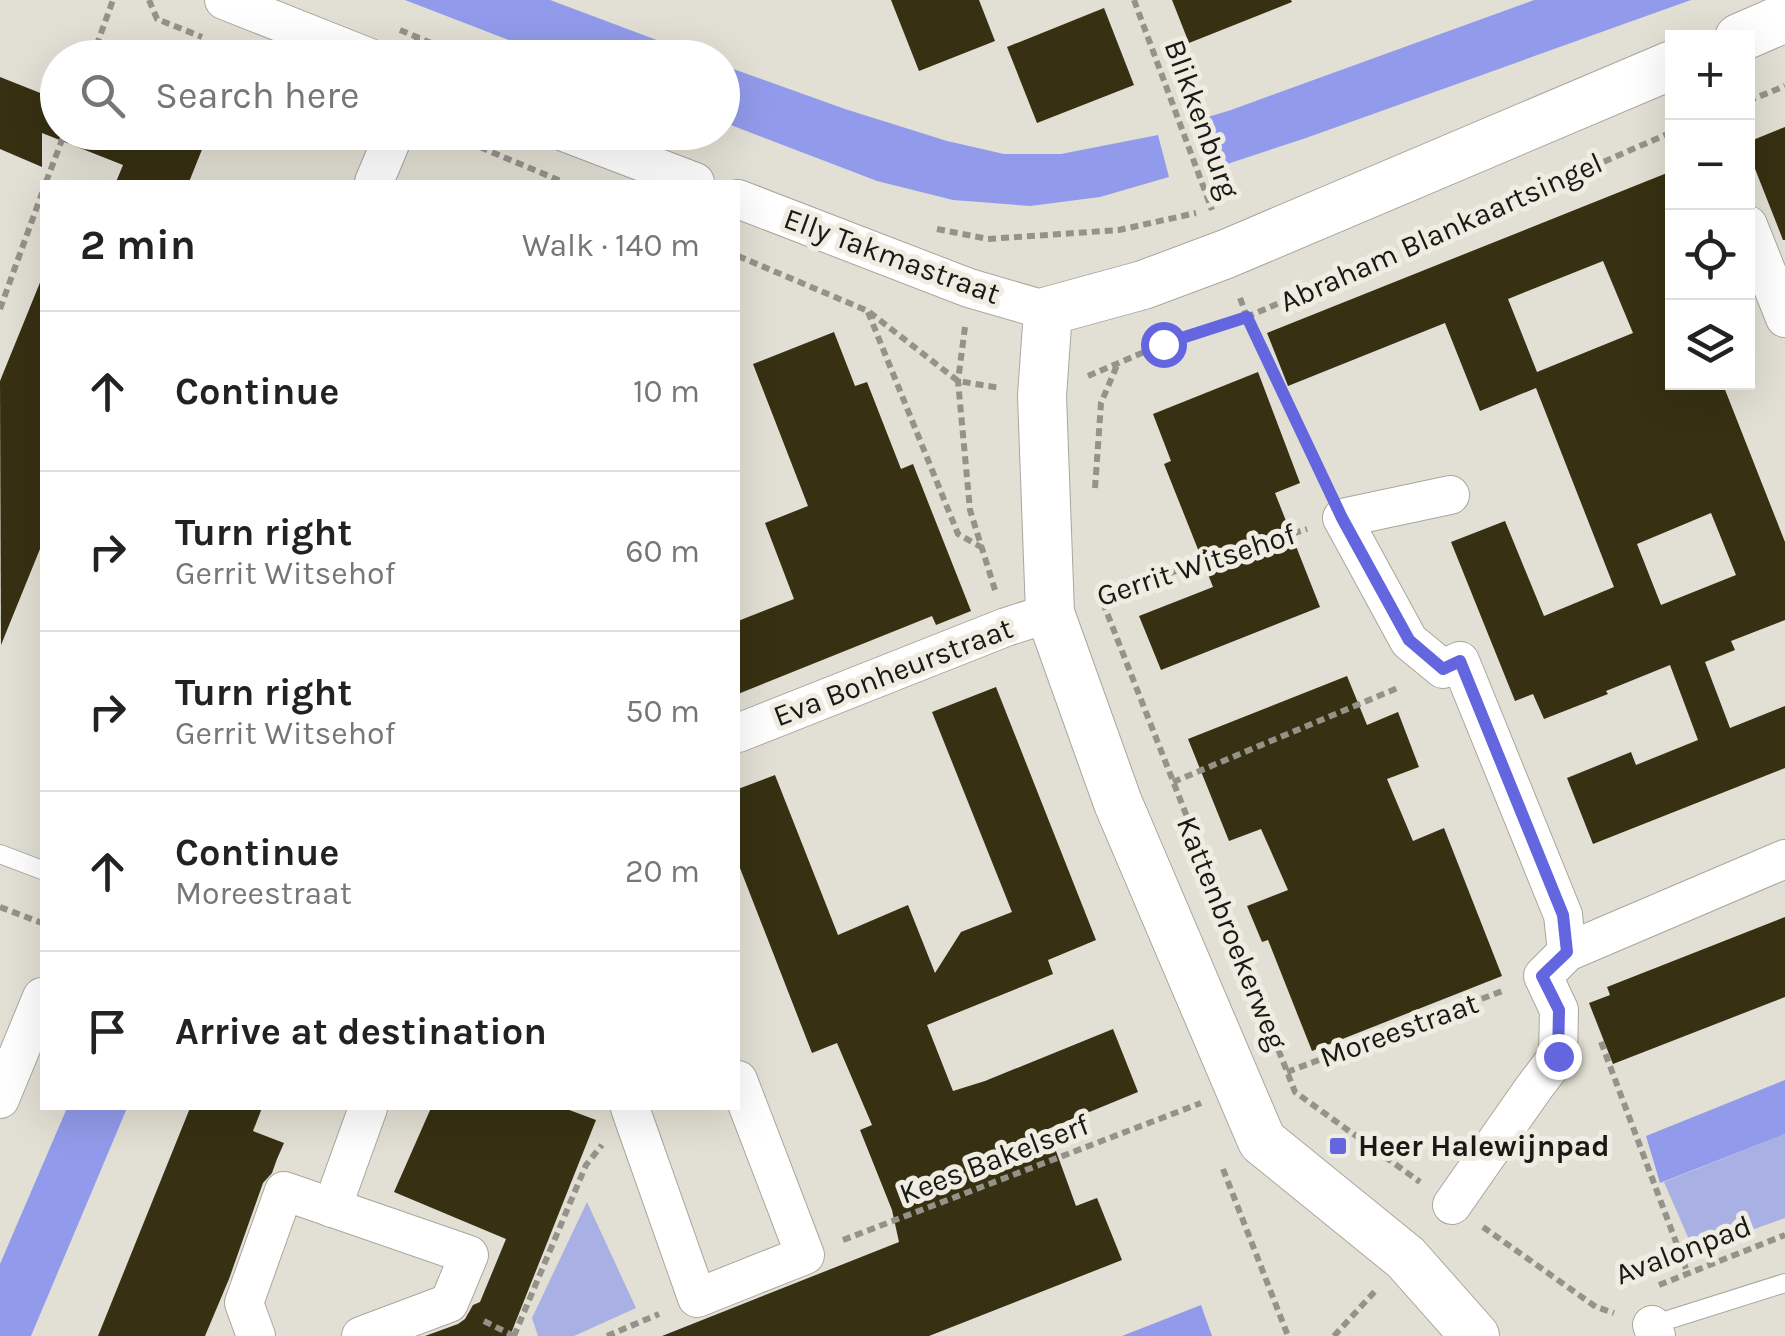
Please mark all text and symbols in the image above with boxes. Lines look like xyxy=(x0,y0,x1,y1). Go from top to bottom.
map controls xyxy=(1665,30,1755,390)
button: + xyxy=(1665,30,1755,120)
street label: Blikkenburg xyxy=(1157,35,1247,203)
search box xyxy=(40,40,740,150)
icon: search xyxy=(75,68,130,123)
text: Search here xyxy=(155,73,359,118)
button: − xyxy=(1665,120,1755,210)
street label: Abraham Blankaartsingel xyxy=(1274,144,1608,320)
street label: Elly Takmastraat xyxy=(779,200,1005,312)
button: locate xyxy=(1665,210,1755,300)
text: 2 min xyxy=(80,220,196,270)
text: Walk · 140 m xyxy=(522,227,700,264)
button: layers xyxy=(1665,300,1755,390)
route start xyxy=(1141,322,1187,368)
icon: ahead xyxy=(80,364,135,419)
text: Continue xyxy=(175,369,339,414)
text: 10 m xyxy=(633,373,700,410)
text: Turn right xyxy=(175,510,352,555)
street label: Gerrit Witsehof xyxy=(1092,516,1301,614)
icon: right xyxy=(80,524,135,579)
text: 60 m xyxy=(625,533,700,570)
text: Gerrit Witsehof xyxy=(175,555,396,592)
street label: Eva Bonheurstraat xyxy=(768,610,1018,734)
text: Turn right xyxy=(175,670,352,715)
icon: right xyxy=(80,684,135,739)
text: 50 m xyxy=(625,693,700,730)
text: Gerrit Witsehof xyxy=(175,715,396,752)
street label: Kattenbroekerweg xyxy=(1169,811,1295,1055)
text: Continue xyxy=(175,830,339,875)
icon: ahead xyxy=(80,844,135,899)
text: 20 m xyxy=(625,853,700,890)
text: Moreestraat xyxy=(175,875,352,912)
street label: Moreestraat xyxy=(1315,985,1483,1075)
icon: arrive xyxy=(80,1004,135,1059)
text: Arrive at destination xyxy=(175,1009,547,1054)
route end xyxy=(1536,1034,1582,1080)
street label: Kees Bakelserf xyxy=(894,1106,1095,1212)
place label: Heer Halewijnpad xyxy=(1358,1128,1610,1164)
marker: Heer Halewijnpad xyxy=(1327,1135,1349,1157)
street label: Avalonpad xyxy=(1610,1208,1756,1292)

